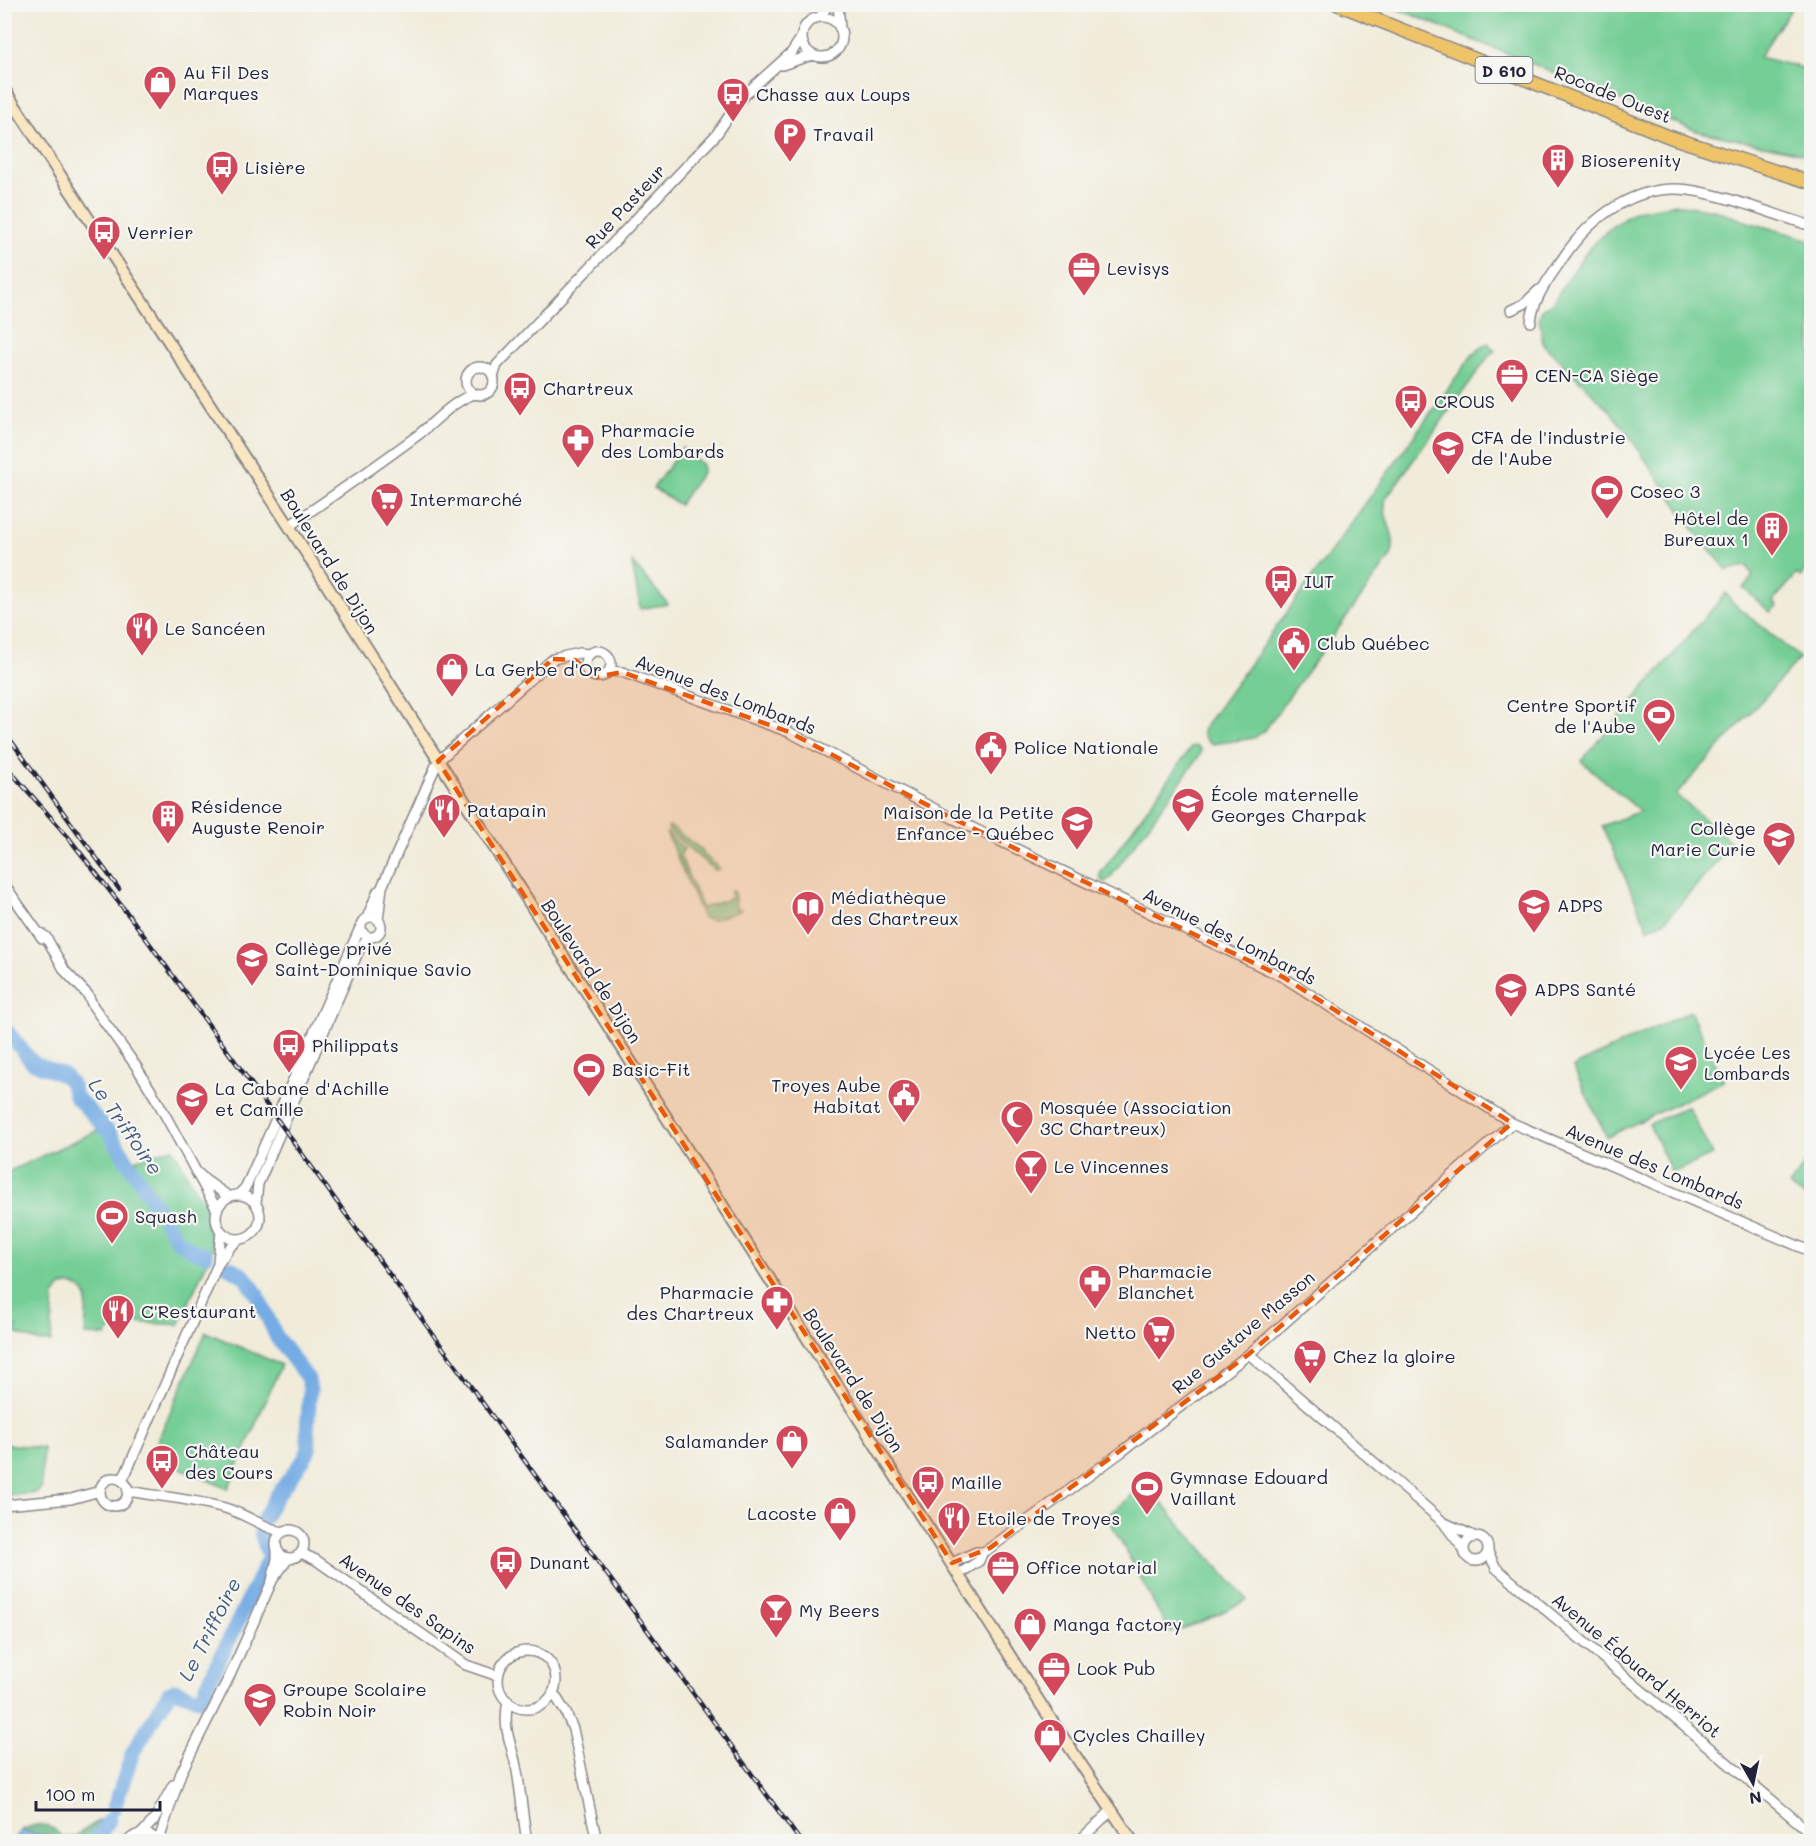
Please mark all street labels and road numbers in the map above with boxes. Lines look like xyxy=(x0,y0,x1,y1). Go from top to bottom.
road number: D 610 xyxy=(1476,57,1532,83)
street label: Rocade Ouest xyxy=(1551,60,1675,128)
street label: Rue Pasteur xyxy=(580,159,670,253)
street label: Boulevard de Dijon xyxy=(276,484,384,638)
street label: Avenue des Lombards xyxy=(632,648,820,740)
street label: Avenue des Lombards xyxy=(1139,882,1321,990)
street label: Boulevard de Dijon xyxy=(536,894,648,1048)
street label: Avenue des Lombards xyxy=(1562,1118,1748,1214)
street label: Rue Gustave Masson xyxy=(1167,1265,1319,1399)
street label: Boulevard de Dijon xyxy=(798,1303,910,1457)
street label: Avenue des Sapins xyxy=(335,1547,481,1659)
street label: Avenue Édouard Herriot xyxy=(1547,1587,1727,1743)

